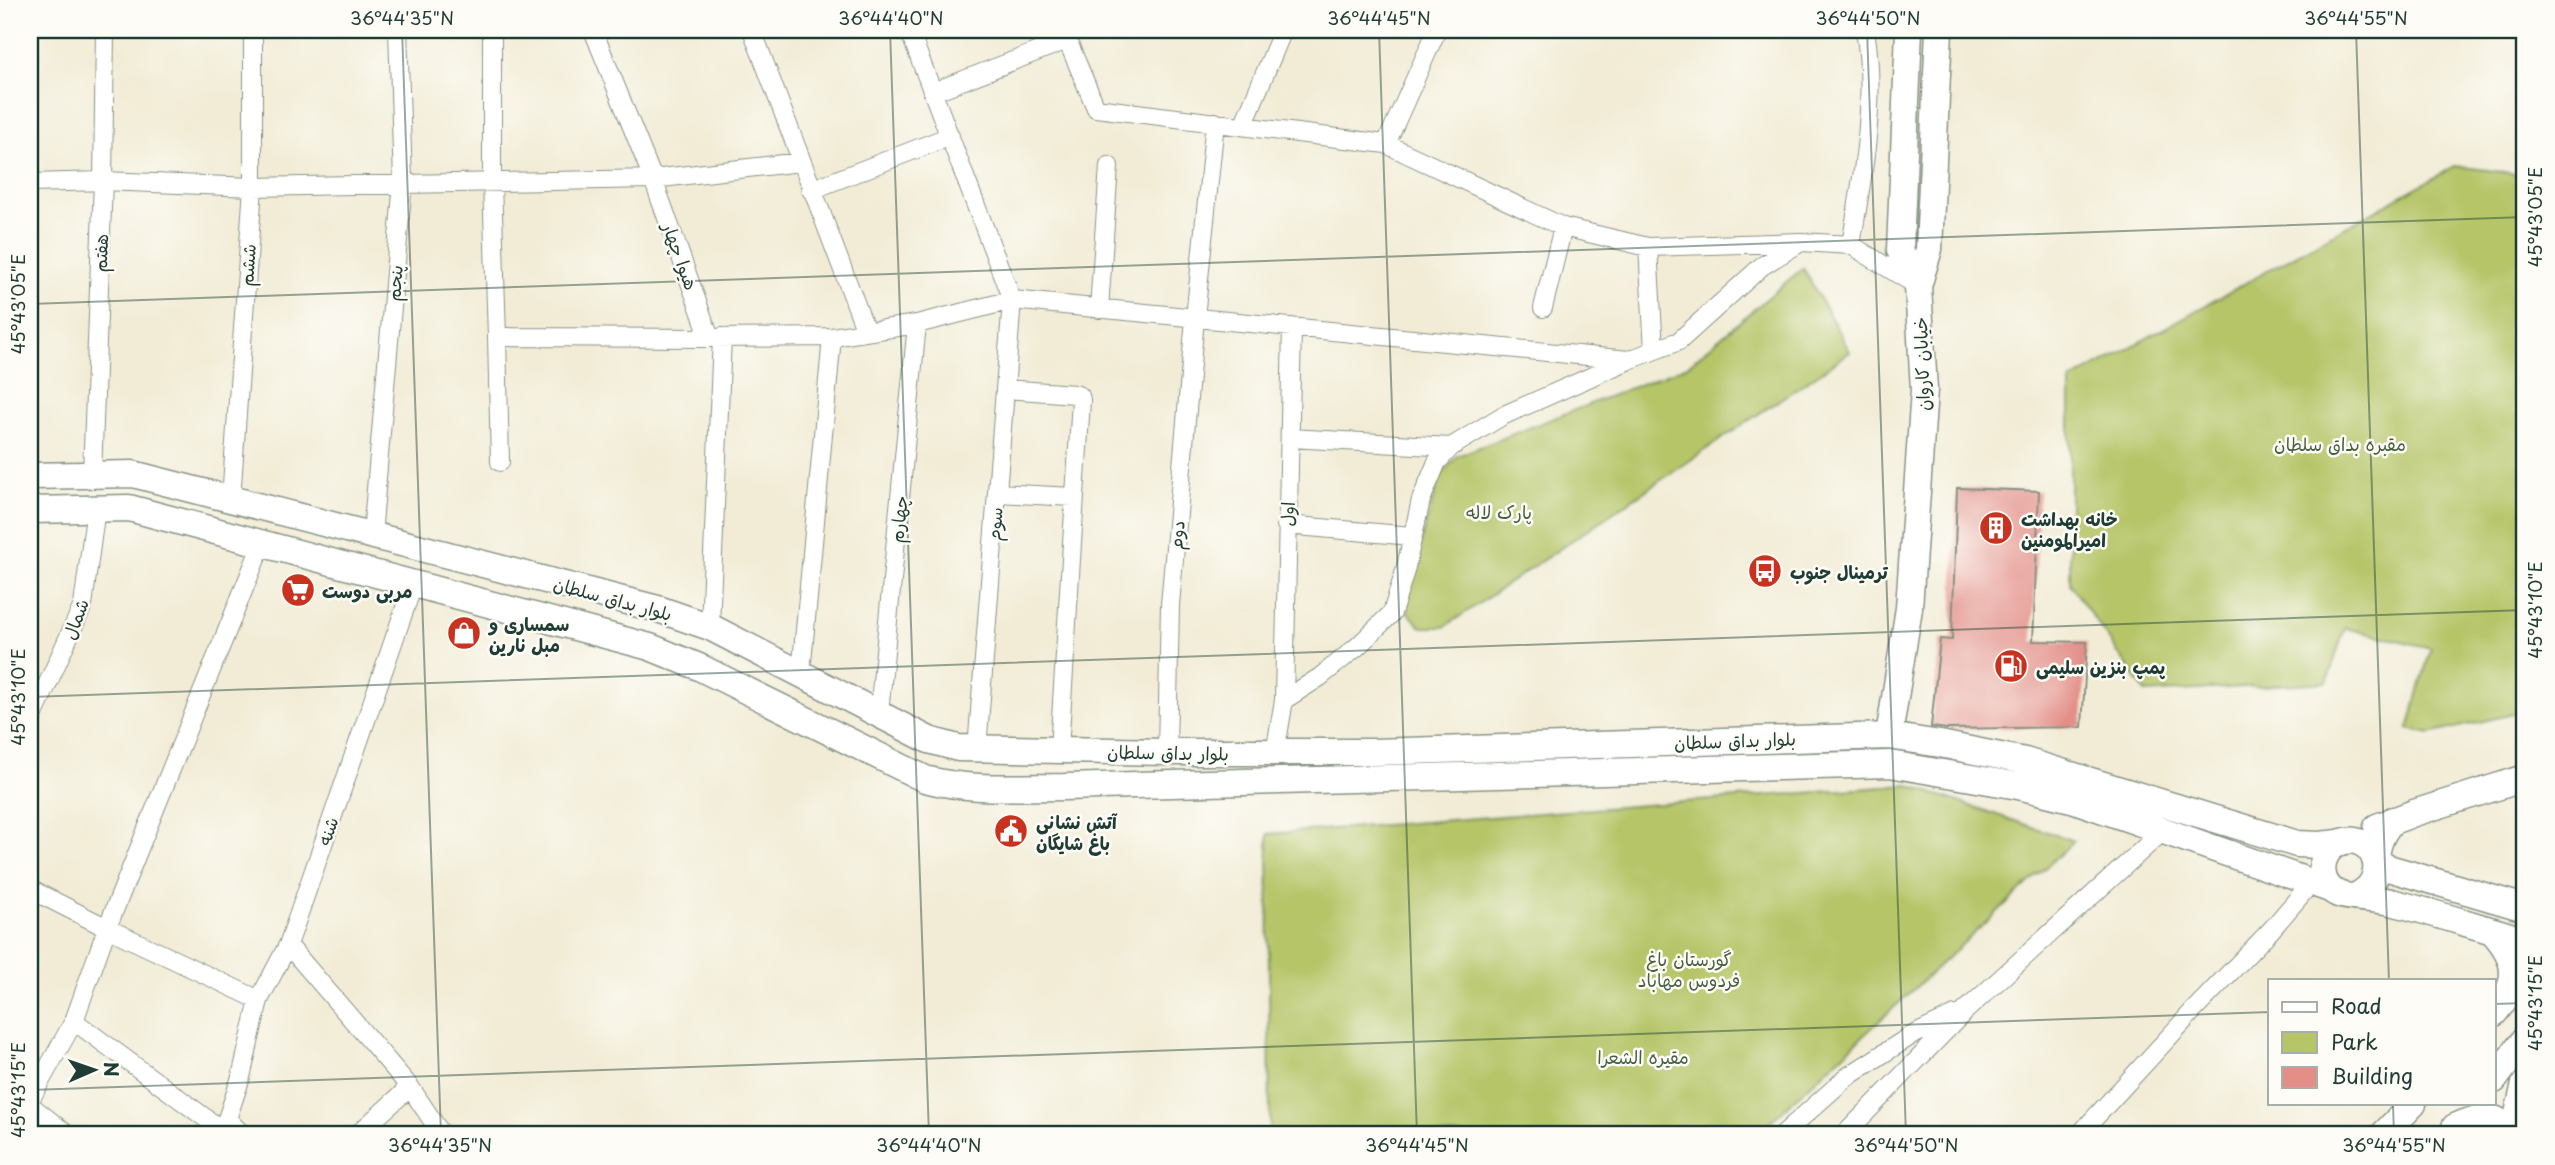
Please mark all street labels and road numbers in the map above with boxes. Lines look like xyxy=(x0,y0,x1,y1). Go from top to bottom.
street label: هیوا چهار xyxy=(656,217,706,293)
street label: هفتم xyxy=(86,233,116,273)
street label: ششم xyxy=(232,243,264,287)
street label: پنجم xyxy=(379,264,411,302)
street label: خیابان کاروان xyxy=(1906,316,1936,412)
street label: چهارم xyxy=(882,494,916,544)
street label: اول xyxy=(1273,501,1301,527)
street label: سوم xyxy=(979,506,1011,542)
street label: دوم xyxy=(1161,519,1193,551)
street label: بلوار بداق سلطان xyxy=(551,569,675,627)
street label: شمال xyxy=(55,595,95,643)
street label: بلوار بداق سلطان xyxy=(1674,724,1796,756)
street label: بلوار بداق سلطان xyxy=(1107,737,1229,767)
street label: شنه xyxy=(310,813,344,849)

